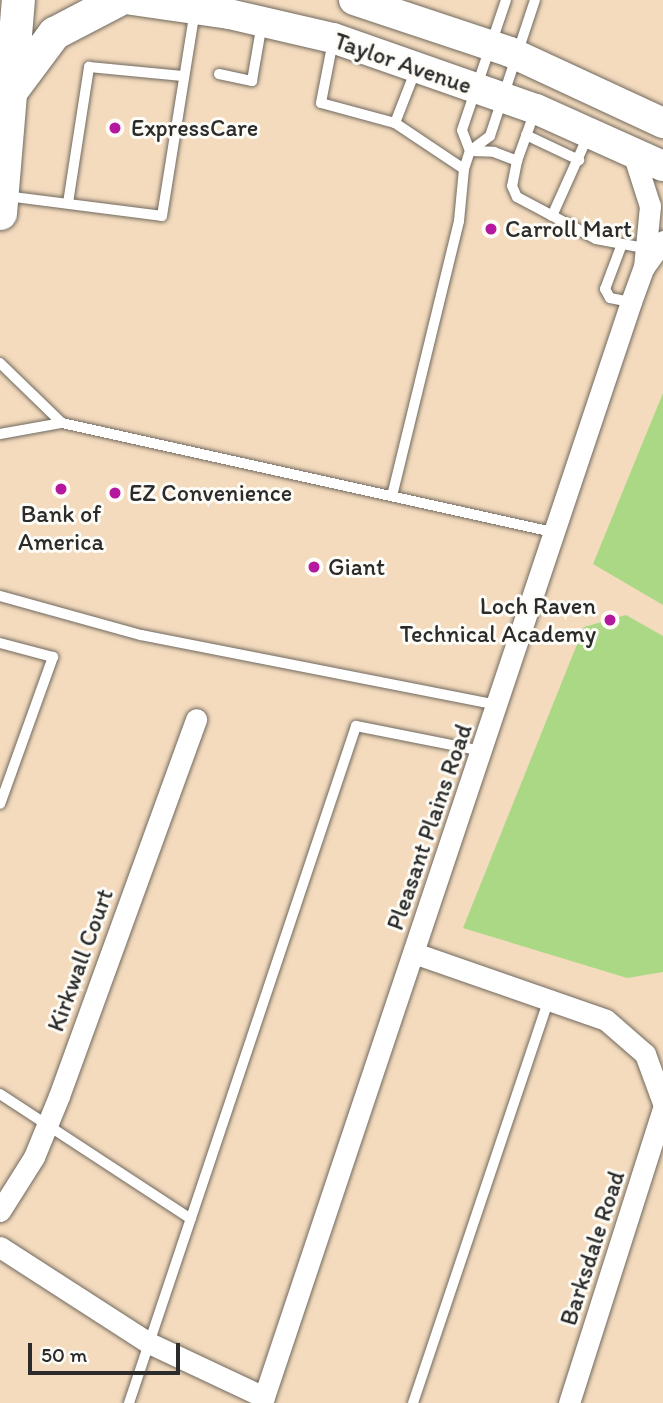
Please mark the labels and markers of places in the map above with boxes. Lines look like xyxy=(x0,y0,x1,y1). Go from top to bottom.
place label: ExpressCare xyxy=(131,114,258,142)
marker: ExpressCare xyxy=(105,118,125,138)
place label: Carroll Mart xyxy=(505,215,633,243)
marker: Carroll Mart xyxy=(483,221,499,237)
place label: EZ Convenience xyxy=(129,479,292,507)
marker: Bank of America xyxy=(53,481,69,497)
marker: EZ Convenience xyxy=(107,485,123,501)
place label: Bank of America xyxy=(18,500,104,556)
place label: Giant xyxy=(328,553,385,581)
marker: Giant xyxy=(306,559,322,575)
place label: Loch Raven Technical Academy xyxy=(399,592,596,648)
marker: Loch Raven Technical Academy xyxy=(602,612,618,628)

